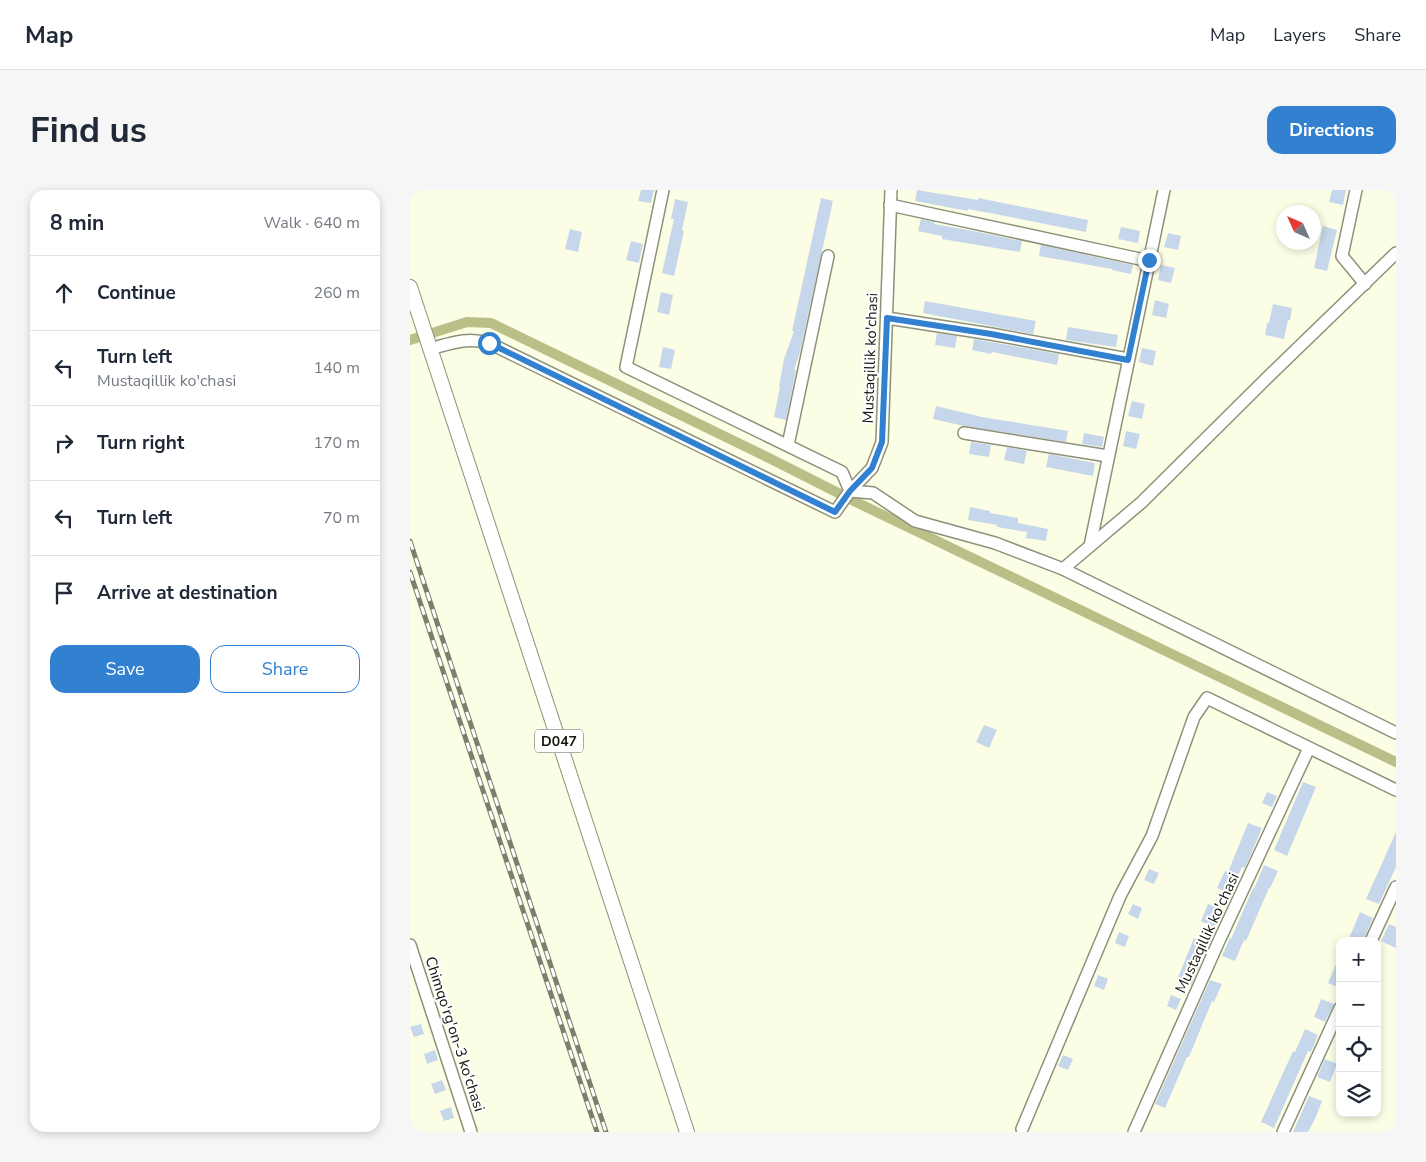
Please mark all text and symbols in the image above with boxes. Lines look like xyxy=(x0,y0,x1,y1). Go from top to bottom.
text: Map xyxy=(25,19,73,51)
text: Map xyxy=(1210,23,1245,47)
text: Layers xyxy=(1273,23,1326,47)
text: Share xyxy=(1354,23,1401,47)
button: Directions xyxy=(1267,106,1396,154)
text: Find us xyxy=(30,107,147,154)
north arrow xyxy=(1276,205,1321,250)
text: 8 min xyxy=(50,209,104,237)
text: Walk · 640 m xyxy=(264,212,360,234)
route end xyxy=(1138,249,1161,272)
icon: ahead xyxy=(50,279,78,307)
text: Continue xyxy=(97,280,176,306)
text: 260 m xyxy=(313,282,360,304)
street label: Mustaqillik ko'chasi xyxy=(858,292,882,424)
route start xyxy=(478,332,501,355)
text: Turn left xyxy=(97,344,172,370)
icon: left xyxy=(50,354,78,382)
text: 140 m xyxy=(313,357,360,379)
text: Mustaqillik ko'chasi xyxy=(97,370,236,392)
icon: right xyxy=(50,429,78,457)
text: Turn right xyxy=(97,430,184,456)
text: 170 m xyxy=(313,432,360,454)
icon: left xyxy=(50,504,78,532)
text: Turn left xyxy=(97,505,172,531)
text: 70 m xyxy=(323,507,360,529)
icon: arrive xyxy=(50,579,78,607)
text: Arrive at destination xyxy=(97,580,278,606)
button: Save xyxy=(50,645,200,693)
button: Share xyxy=(210,645,360,693)
road number: D047 xyxy=(535,730,583,752)
street label: Mustaqillik ko'chasi xyxy=(1170,870,1244,996)
map controls xyxy=(1336,937,1381,1117)
button: + xyxy=(1336,937,1381,982)
street label: Chimqo'rg'on-3 ko'chasi xyxy=(420,954,490,1114)
button: − xyxy=(1336,982,1381,1027)
button: locate xyxy=(1336,1027,1381,1072)
button: layers xyxy=(1336,1072,1381,1117)

